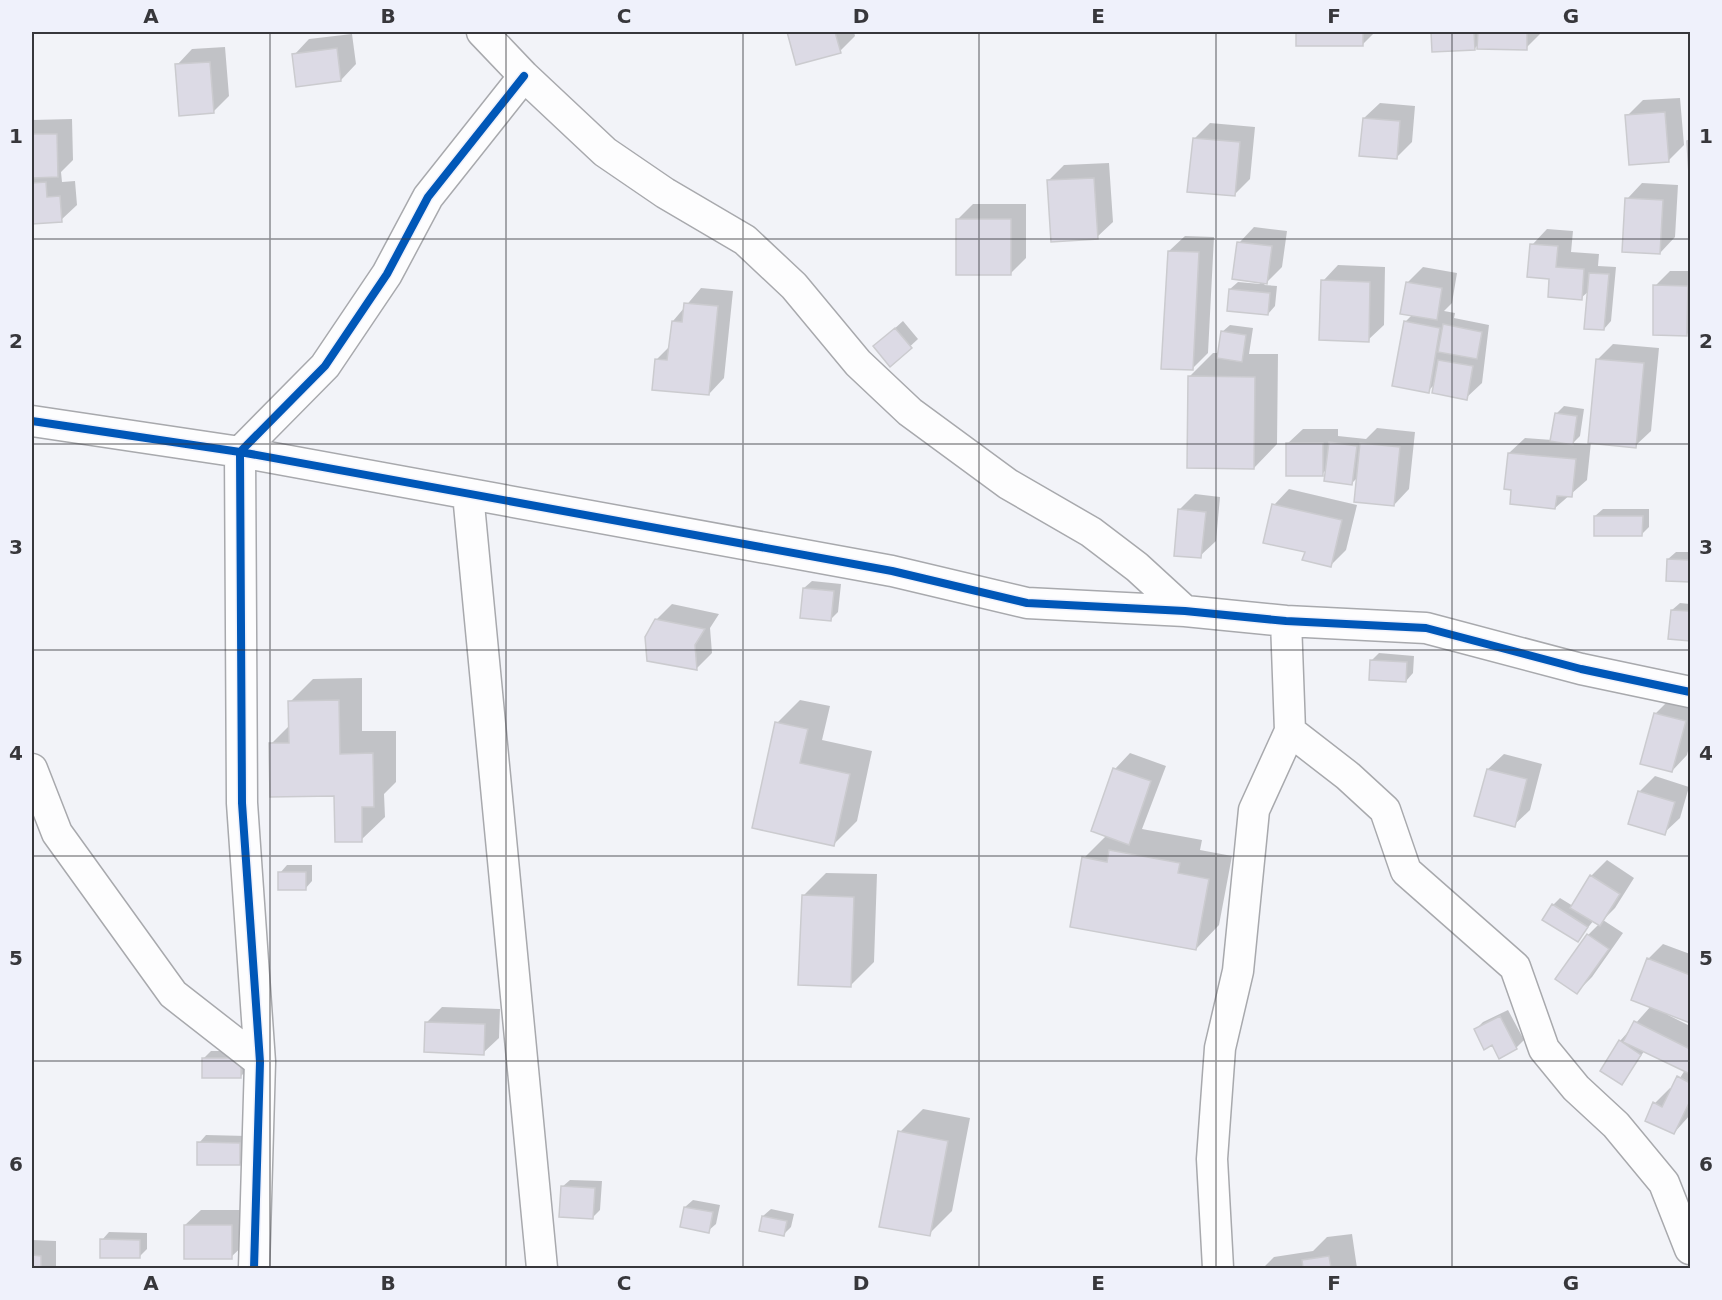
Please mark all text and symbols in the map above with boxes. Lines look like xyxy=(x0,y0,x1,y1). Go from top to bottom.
text: A xyxy=(143,4,159,28)
text: B xyxy=(380,4,396,28)
text: C xyxy=(617,4,631,28)
text: D xyxy=(853,4,869,28)
text: E xyxy=(1091,4,1105,28)
text: F xyxy=(1327,4,1341,28)
text: G xyxy=(1563,4,1579,28)
text: 1 xyxy=(9,124,23,148)
text: 1 xyxy=(1699,124,1713,148)
text: 2 xyxy=(9,329,23,353)
text: 2 xyxy=(1699,329,1713,353)
text: 3 xyxy=(9,535,23,559)
text: 3 xyxy=(1699,535,1713,559)
text: 4 xyxy=(9,741,23,765)
text: 4 xyxy=(1699,741,1713,765)
text: 5 xyxy=(9,946,23,970)
text: 5 xyxy=(1699,946,1713,970)
text: 6 xyxy=(9,1152,23,1176)
text: 6 xyxy=(1699,1152,1713,1176)
text: A xyxy=(143,1271,159,1295)
text: B xyxy=(380,1271,396,1295)
text: C xyxy=(617,1271,631,1295)
text: D xyxy=(853,1271,869,1295)
text: E xyxy=(1091,1271,1105,1295)
text: F xyxy=(1327,1271,1341,1295)
text: G xyxy=(1563,1271,1579,1295)

